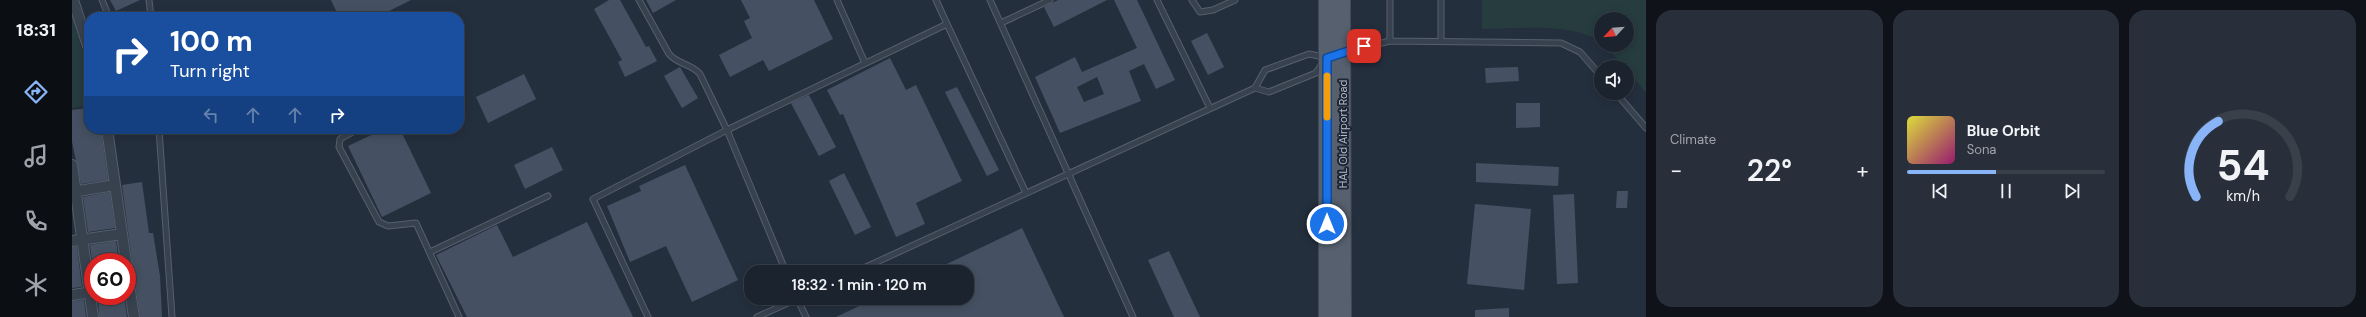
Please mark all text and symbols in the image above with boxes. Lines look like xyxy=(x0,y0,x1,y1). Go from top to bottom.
north arrow xyxy=(1594,12,1634,52)
map controls xyxy=(1594,12,1634,100)
text: 18:31 xyxy=(16,18,56,42)
text: 100 m xyxy=(170,23,253,60)
icon: right xyxy=(104,28,156,80)
pin xyxy=(1347,29,1381,63)
icon: arrive xyxy=(1353,35,1375,57)
text: Turn right xyxy=(170,59,250,83)
button: sound xyxy=(1594,60,1634,100)
icon: directions xyxy=(22,78,50,106)
street label: HAL Old Airport Road xyxy=(1336,80,1350,188)
icon: left xyxy=(200,104,222,126)
icon: ahead xyxy=(242,104,264,126)
icon: ahead xyxy=(284,104,306,126)
icon: right xyxy=(326,104,348,126)
text: Blue Orbit xyxy=(1967,121,2040,141)
text: Climate xyxy=(1670,131,1716,148)
text: 54 xyxy=(2216,138,2269,192)
text: Sona xyxy=(1967,141,1996,158)
icon: music xyxy=(22,142,50,170)
text: 22° xyxy=(1747,151,1792,190)
text: − xyxy=(1670,156,1682,185)
text: + xyxy=(1857,156,1869,185)
icon: previous xyxy=(1929,180,1951,202)
icon: pause xyxy=(1995,180,2017,202)
icon: next xyxy=(2061,180,2083,202)
text: km/h xyxy=(2226,186,2260,204)
position arrow xyxy=(1306,203,1348,245)
icon: phone xyxy=(22,207,50,235)
speed limit sign: 60 xyxy=(84,253,136,305)
icon: climate xyxy=(22,271,50,299)
text: 18:32 · 1 min · 120 m xyxy=(791,275,927,295)

